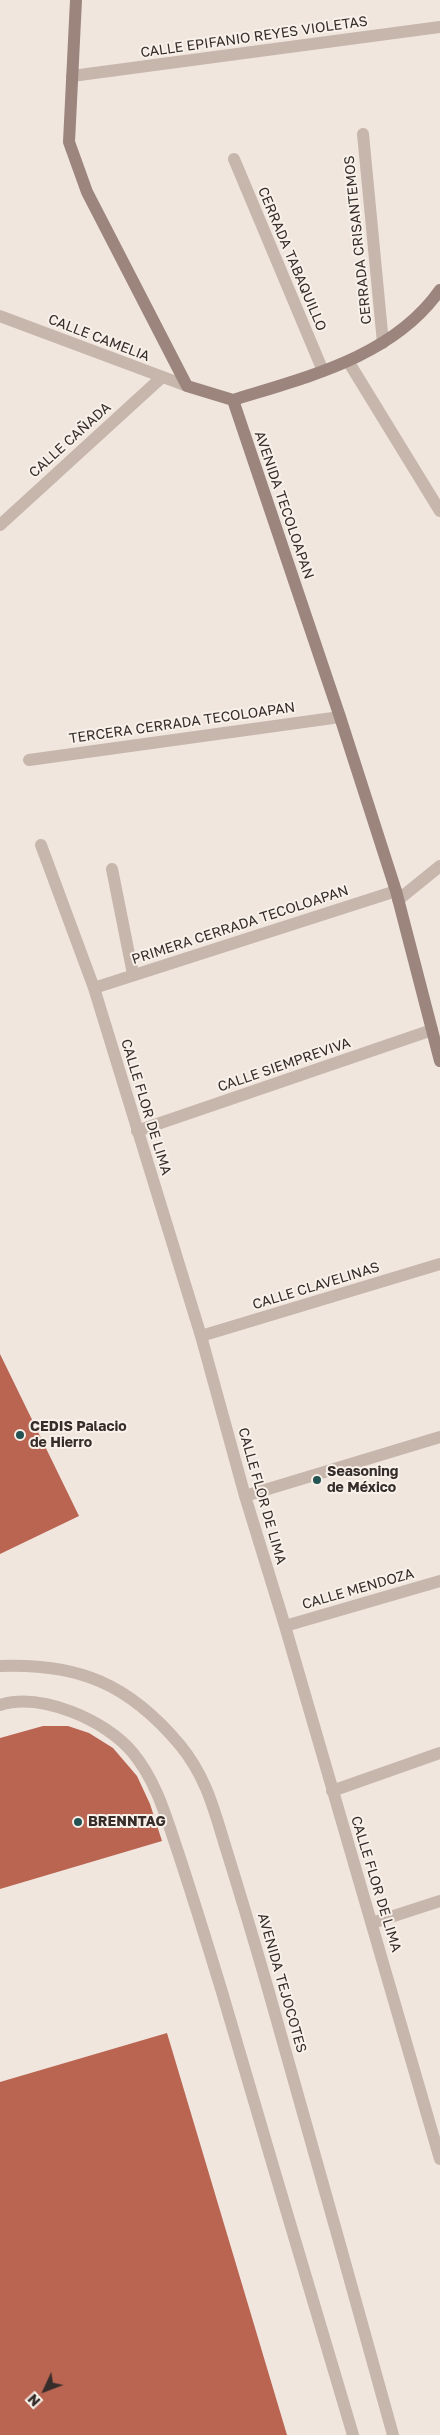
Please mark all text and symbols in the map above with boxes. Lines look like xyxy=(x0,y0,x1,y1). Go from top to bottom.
street label: CALLE EPIFANIO REYES VIOLETAS xyxy=(139,13,369,61)
street label: CERRADA CRISANTEMOS xyxy=(341,155,375,325)
street label: CERRADA TABAQUILLO xyxy=(254,184,330,334)
street label: CALLE CAMELIA xyxy=(46,311,152,365)
street label: CALLE CAÑADA xyxy=(26,399,114,481)
street label: AVENIDA TECOLOAPAN xyxy=(251,429,317,581)
street label: TERCERA CERRADA TECOLOAPAN xyxy=(68,699,296,747)
street label: PRIMERA CERRADA TECOLOAPAN xyxy=(129,882,351,968)
street label: CALLE SIEMPREVIVA xyxy=(215,1034,353,1096)
street label: CALLE FLOR DE LIMA xyxy=(117,1037,175,1177)
street label: CALLE CLAVELINAS xyxy=(251,1259,381,1313)
place label: CEDIS Palacio de Hierro xyxy=(30,1419,127,1451)
street label: CALLE FLOR DE LIMA xyxy=(234,1426,290,1566)
marker: CEDIS Palacio de Hierro xyxy=(14,1429,26,1441)
place label: Seasoning de México xyxy=(327,1464,398,1496)
marker: Seasoning de México xyxy=(311,1474,323,1486)
street label: CALLE MENDOZA xyxy=(300,1565,416,1613)
place label: BRENNTAG xyxy=(88,1814,166,1830)
street label: CALLE FLOR DE LIMA xyxy=(347,1814,405,1954)
marker: BRENNTAG xyxy=(72,1816,84,1828)
street label: AVENIDA TEJOCOTES xyxy=(254,1911,310,2055)
north arrow xyxy=(20,2365,70,2415)
text: N xyxy=(24,2391,44,2410)

